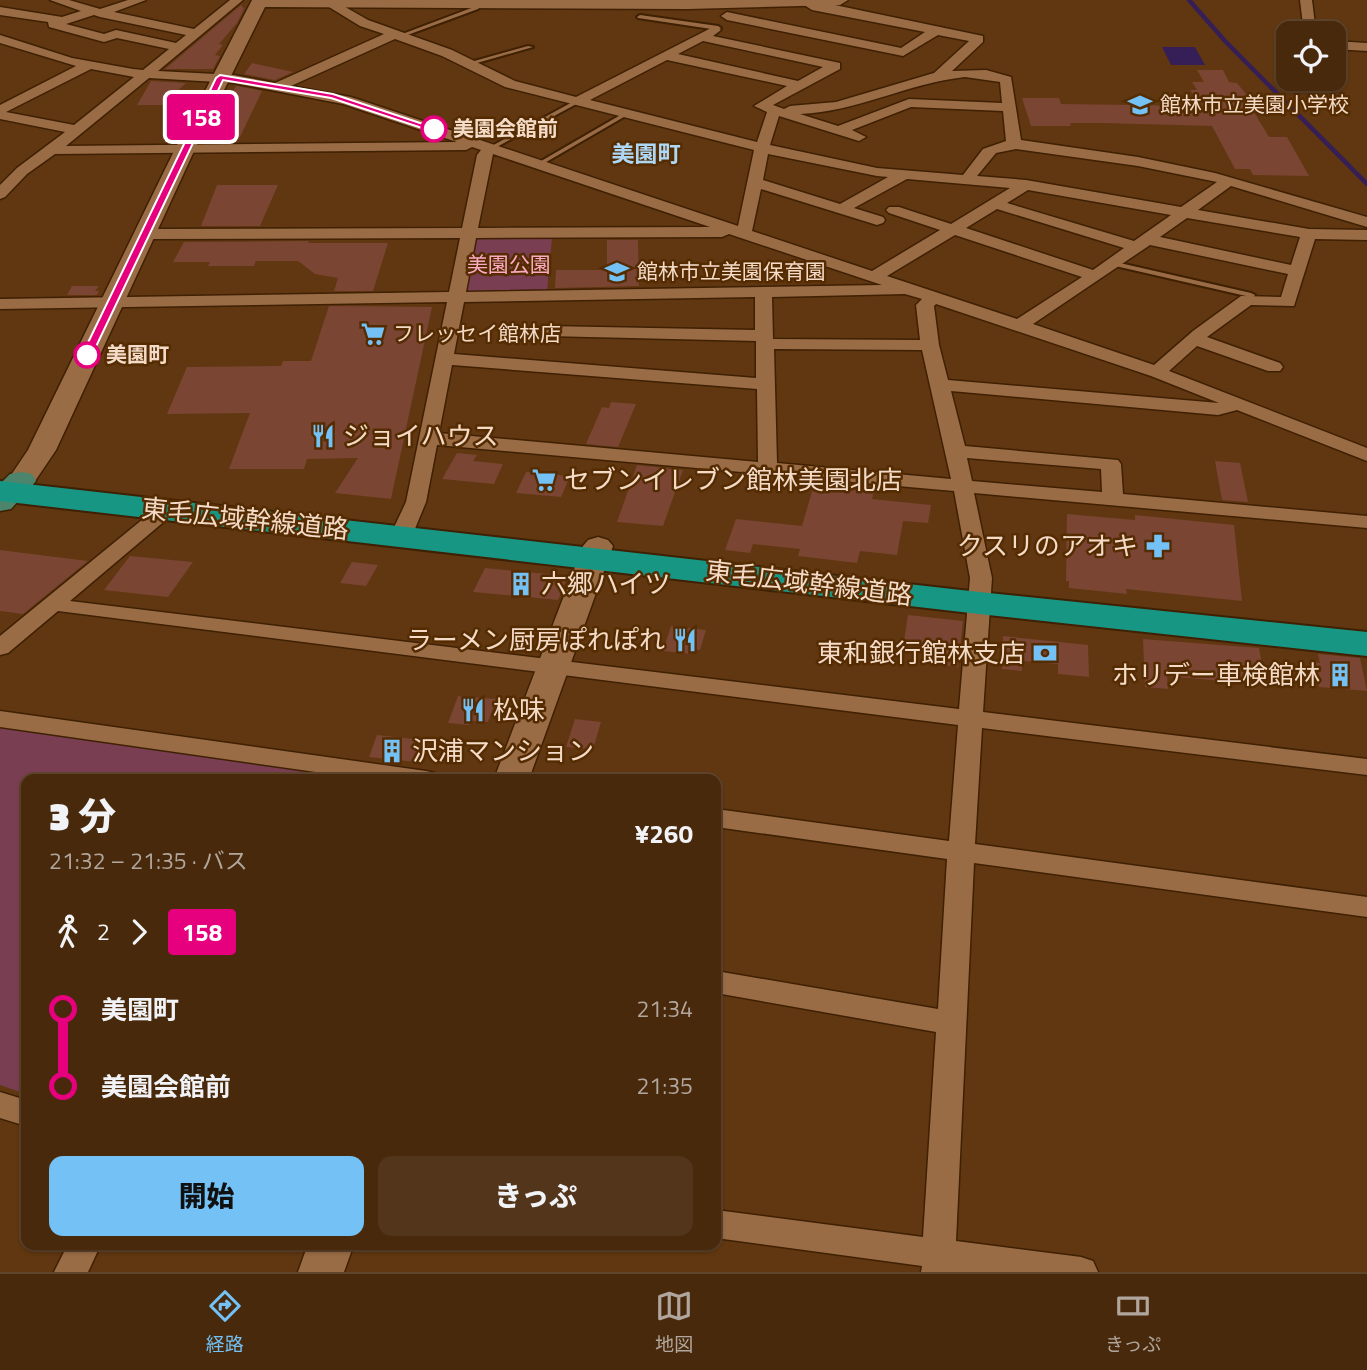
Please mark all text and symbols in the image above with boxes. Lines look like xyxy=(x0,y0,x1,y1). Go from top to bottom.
map controls xyxy=(1276,21,1346,91)
button: locate xyxy=(1276,21,1346,91)
place label: 館林市立美園小学校 xyxy=(1160,88,1349,120)
school or university icon: 館林市立美園小学校 xyxy=(1126,91,1154,119)
line badge: 158 xyxy=(161,94,241,140)
text: 158 xyxy=(181,99,221,135)
place label: 美園会館前 xyxy=(453,112,558,144)
marker: 美園会館前 xyxy=(421,116,447,142)
district label: 美園町 xyxy=(612,136,681,171)
park label: 美園公園 xyxy=(467,248,551,280)
place label: 館林市立美園保育園 xyxy=(637,255,826,287)
school or university icon: 館林市立美園保育園 xyxy=(603,258,631,286)
place label: フレッセイ館林店 xyxy=(393,317,561,349)
supermarket icon: フレッセイ館林店 xyxy=(359,320,387,348)
place label: 美園町 xyxy=(106,338,169,370)
marker: 美園町 xyxy=(74,342,100,368)
place label: ジョイハウス xyxy=(343,416,498,455)
restaurant icon: ジョイハウス xyxy=(309,422,337,450)
place label: セブンイレブン館林美園北店 xyxy=(564,460,902,499)
supermarket icon: セブンイレブン館林美園北店 xyxy=(530,466,558,494)
street label: 東毛広域幹線道路 xyxy=(140,488,351,549)
place label: クスリのアオキ xyxy=(957,526,1138,565)
pharmacy icon: クスリのアオキ xyxy=(1144,532,1172,560)
street label: 東毛広域幹線道路 xyxy=(703,550,915,615)
place label: 六郷ハイツ xyxy=(541,564,670,603)
building icon: 六郷ハイツ xyxy=(507,570,535,598)
place label: ラーメン厨房ぽれぽれ xyxy=(406,620,665,659)
restaurant icon: ラーメン厨房ぽれぽれ xyxy=(671,626,699,654)
place label: 東和銀行館林支店 xyxy=(817,633,1025,672)
bank icon: 東和銀行館林支店 xyxy=(1031,639,1059,667)
place label: ホリデー車検館林 xyxy=(1112,655,1320,694)
building icon: ホリデー車検館林 xyxy=(1326,661,1354,689)
place label: 松味 xyxy=(493,690,545,729)
restaurant icon: 松味 xyxy=(459,696,487,724)
place label: 沢浦マンション xyxy=(412,731,594,770)
building icon: 沢浦マンション xyxy=(378,737,406,765)
text: 3 分 xyxy=(49,787,116,845)
text: ¥260 xyxy=(635,814,693,853)
text: 21:32 – 21:35 · バス xyxy=(49,843,248,878)
icon: walk xyxy=(49,913,87,951)
icon: forward xyxy=(120,913,158,951)
text: 2 xyxy=(97,914,110,949)
text: 158 xyxy=(182,914,222,950)
text: 美園町 xyxy=(101,990,179,1029)
text: 21:34 xyxy=(636,991,693,1026)
text: 美園会館前 xyxy=(101,1067,231,1106)
text: 21:35 xyxy=(636,1068,693,1103)
button: 開始 xyxy=(49,1156,364,1236)
button: きっぷ xyxy=(378,1156,693,1236)
tab: 経路 xyxy=(206,1287,244,1358)
tab: 地図 xyxy=(655,1287,693,1358)
tab: きっぷ xyxy=(1105,1287,1161,1358)

